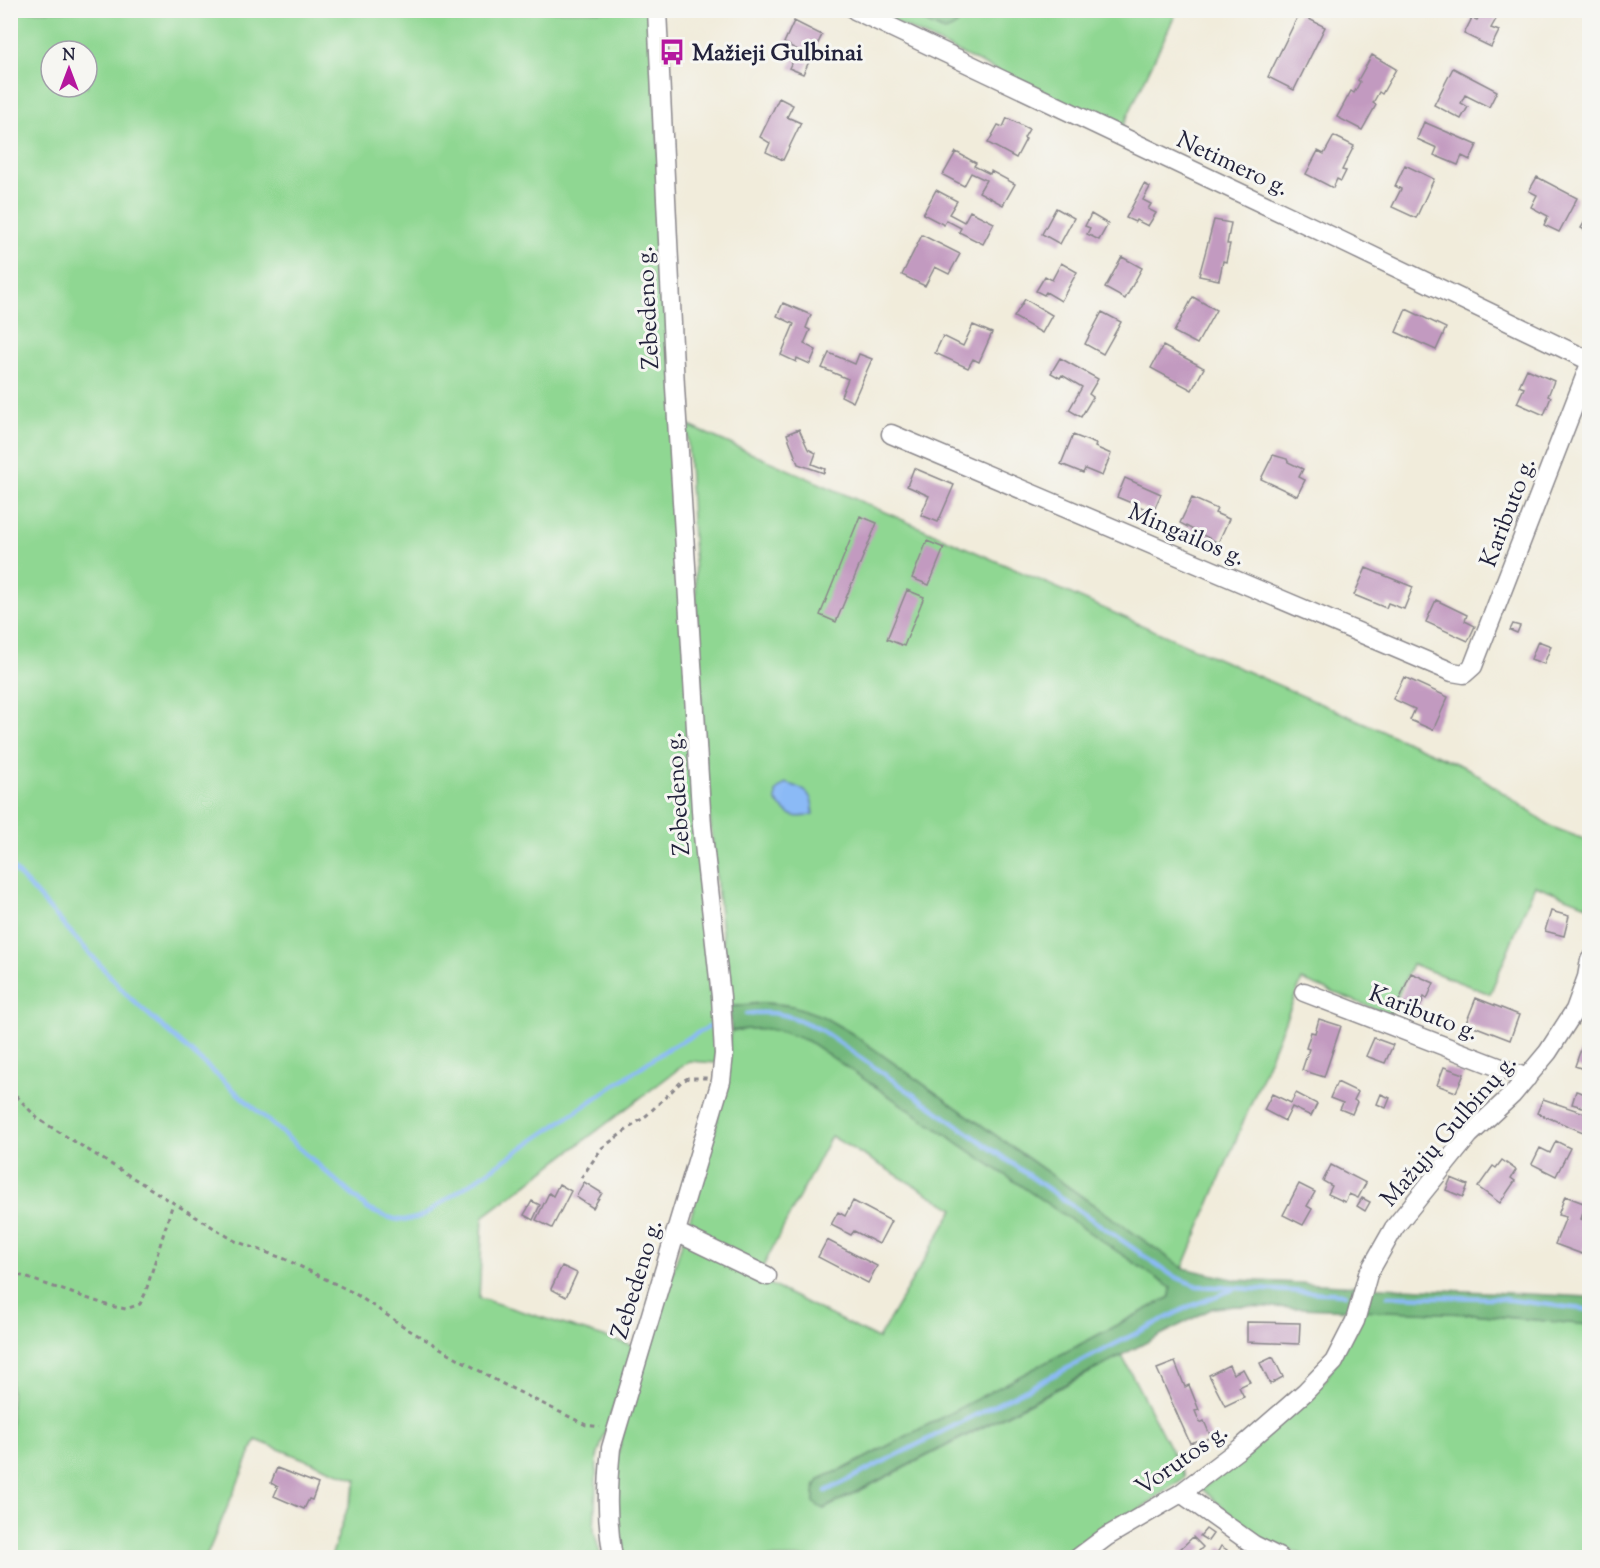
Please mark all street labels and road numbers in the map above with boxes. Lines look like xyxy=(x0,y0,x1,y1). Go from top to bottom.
street label: Netimero g. xyxy=(1170,124,1294,206)
street label: Zebedeno g. xyxy=(629,245,669,370)
street label: Kaributo g. xyxy=(1472,453,1545,572)
street label: Mingailos g. xyxy=(1122,496,1250,576)
street label: Zebedeno g. xyxy=(658,731,700,857)
street label: Kaributo g. xyxy=(1364,977,1483,1050)
street label: Mažųjų Gulbinų g. xyxy=(1373,1047,1526,1215)
street label: Zebedeno g. xyxy=(604,1216,672,1343)
street label: Vorutos g. xyxy=(1129,1416,1236,1505)

